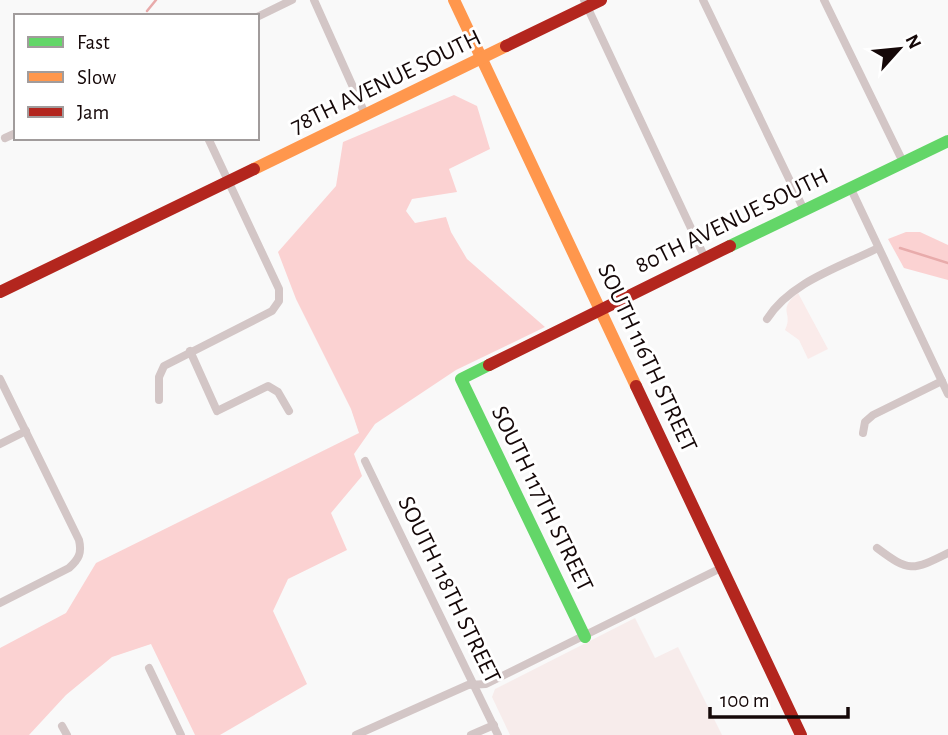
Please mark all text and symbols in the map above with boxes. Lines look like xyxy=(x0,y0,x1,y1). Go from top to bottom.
legend xyxy=(14,14,259,140)
north arrow xyxy=(864,14,934,84)
street label: 78TH AVENUE SOUTH xyxy=(287,25,485,139)
text: Fast xyxy=(77,32,110,53)
text: N xyxy=(901,32,924,52)
text: Slow xyxy=(77,67,116,88)
text: Jam xyxy=(77,102,109,123)
street label: 80TH AVENUE SOUTH xyxy=(632,164,832,278)
street label: SOUTH 116TH STREET xyxy=(593,260,701,456)
street label: SOUTH 117TH STREET xyxy=(487,402,597,596)
street label: SOUTH 118TH STREET xyxy=(393,493,505,687)
scale bar xyxy=(710,676,848,720)
text: 100 m xyxy=(720,690,770,711)

